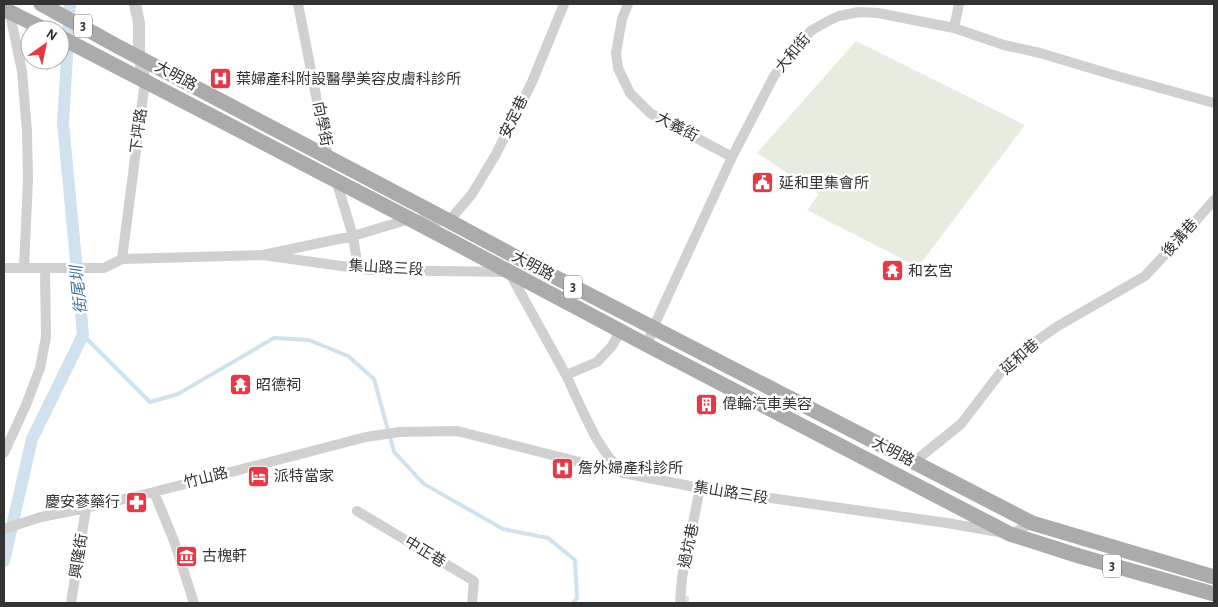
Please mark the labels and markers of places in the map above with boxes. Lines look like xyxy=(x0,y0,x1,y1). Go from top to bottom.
hospital icon: 葉婦產科附設醫學美容皮膚科診所 xyxy=(208,67,232,91)
place label: 葉婦產科附設醫學美容皮膚科診所 xyxy=(236,70,461,87)
public building icon: 延和里集會所 xyxy=(751,171,775,195)
place label: 延和里集會所 xyxy=(779,175,869,191)
temple icon: 和玄宮 xyxy=(880,259,904,283)
place label: 和玄宮 xyxy=(908,263,953,279)
temple icon: 昭德祠 xyxy=(228,373,252,397)
place label: 昭德祠 xyxy=(256,376,301,393)
building icon: 偉輪汽車美容 xyxy=(694,392,718,416)
place label: 偉輪汽車美容 xyxy=(722,395,812,412)
hospital icon: 詹外婦產科診所 xyxy=(550,456,574,480)
place label: 詹外婦產科診所 xyxy=(578,459,683,476)
hotel icon: 派特當家 xyxy=(246,464,270,488)
place label: 派特當家 xyxy=(274,467,334,484)
pharmacy icon: 慶安蔘藥行 xyxy=(124,490,148,514)
place label: 慶安蔘藥行 xyxy=(45,493,120,510)
museum icon: 古槐軒 xyxy=(174,544,198,568)
place label: 古槐軒 xyxy=(202,548,247,564)

